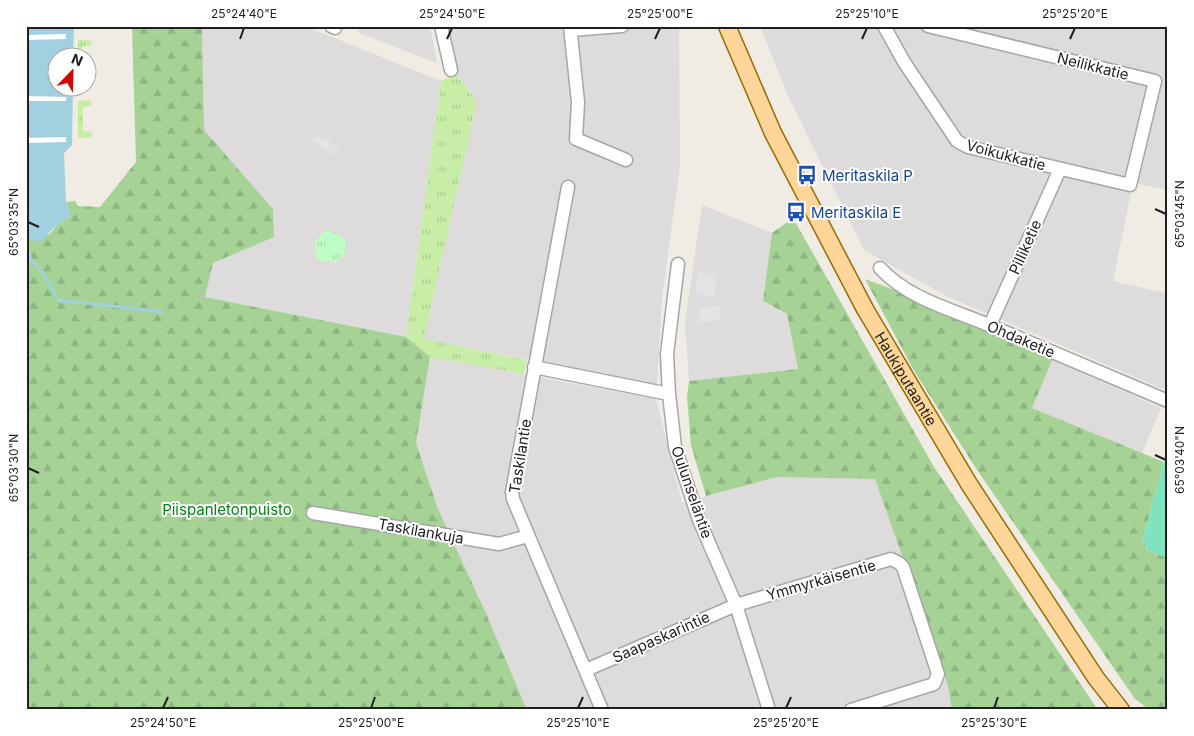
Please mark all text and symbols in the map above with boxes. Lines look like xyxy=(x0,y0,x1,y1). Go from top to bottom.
text: 25°24'40"E xyxy=(211,6,277,21)
text: 25°24'50"E xyxy=(419,6,485,21)
text: 25°25'00"E xyxy=(627,6,693,21)
text: 25°25'10"E xyxy=(835,6,899,21)
text: 25°25'20"E xyxy=(1042,6,1108,21)
north arrow xyxy=(48,48,98,98)
street label: Neilikkatie xyxy=(1055,48,1131,84)
text: N xyxy=(69,50,86,69)
street label: Voikukkatie xyxy=(964,135,1048,175)
bus stop icon: Meritaskila P xyxy=(796,164,818,186)
place label: Meritaskila P xyxy=(822,166,913,185)
text: 65°03'45"N xyxy=(1172,180,1187,248)
text: 65°03'35"N xyxy=(6,188,21,256)
bus stop icon: Meritaskila E xyxy=(785,201,807,223)
place label: Meritaskila E xyxy=(811,203,901,222)
street label: Pilliketie xyxy=(1005,217,1045,277)
street label: Ohdaketie xyxy=(984,316,1058,362)
street label: Haukiputaantie xyxy=(871,328,942,429)
street label: Taskilantie xyxy=(505,417,535,495)
text: 65°03'40"N xyxy=(1172,426,1187,494)
text: 65°03'30"N xyxy=(6,434,21,502)
street label: Oulunseläntie xyxy=(667,443,717,541)
park label: Piispanletonpuisto xyxy=(162,500,292,519)
street label: Taskilankuja xyxy=(377,514,465,548)
street label: Ymmyrkäisentie xyxy=(764,555,878,605)
street label: Saapaskarintie xyxy=(609,607,713,667)
text: 25°24'50"E xyxy=(130,715,196,730)
text: 25°25'00"E xyxy=(338,715,404,730)
text: 25°25'10"E xyxy=(546,715,610,730)
text: 25°25'20"E xyxy=(753,715,819,730)
text: 25°25'30"E xyxy=(961,715,1027,730)

